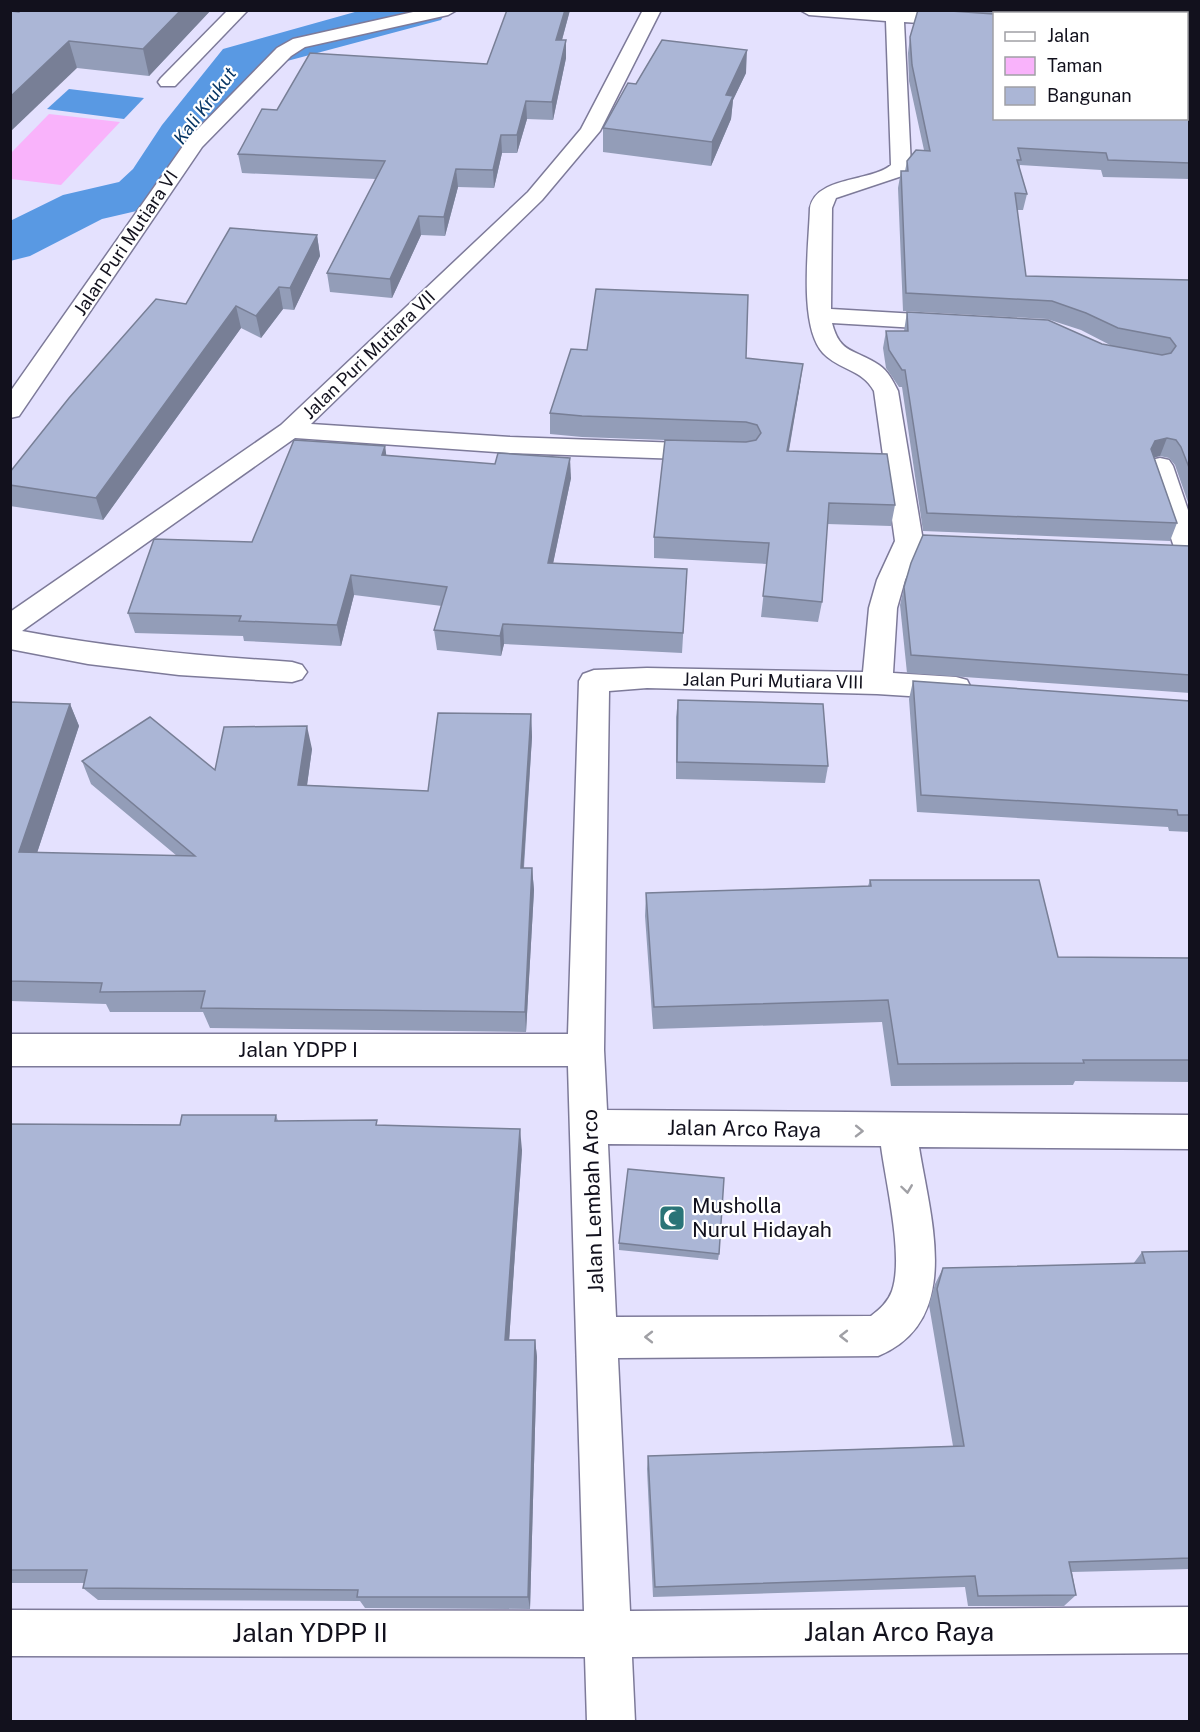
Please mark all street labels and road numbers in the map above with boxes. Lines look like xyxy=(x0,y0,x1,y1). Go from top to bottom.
street label: Jalan Puri Mutiara VI xyxy=(69,166,182,319)
street label: Jalan Puri Mutiara VII xyxy=(298,286,439,423)
street label: Jalan Puri Mutiara VIII xyxy=(683,668,864,693)
street label: Jalan YDPP I xyxy=(238,1037,358,1062)
street label: Jalan Lembah Arco xyxy=(577,1109,608,1293)
street label: Jalan Arco Raya xyxy=(667,1115,821,1142)
street label: Jalan Arco Raya xyxy=(804,1616,994,1647)
street label: Jalan YDPP II xyxy=(232,1617,388,1648)

